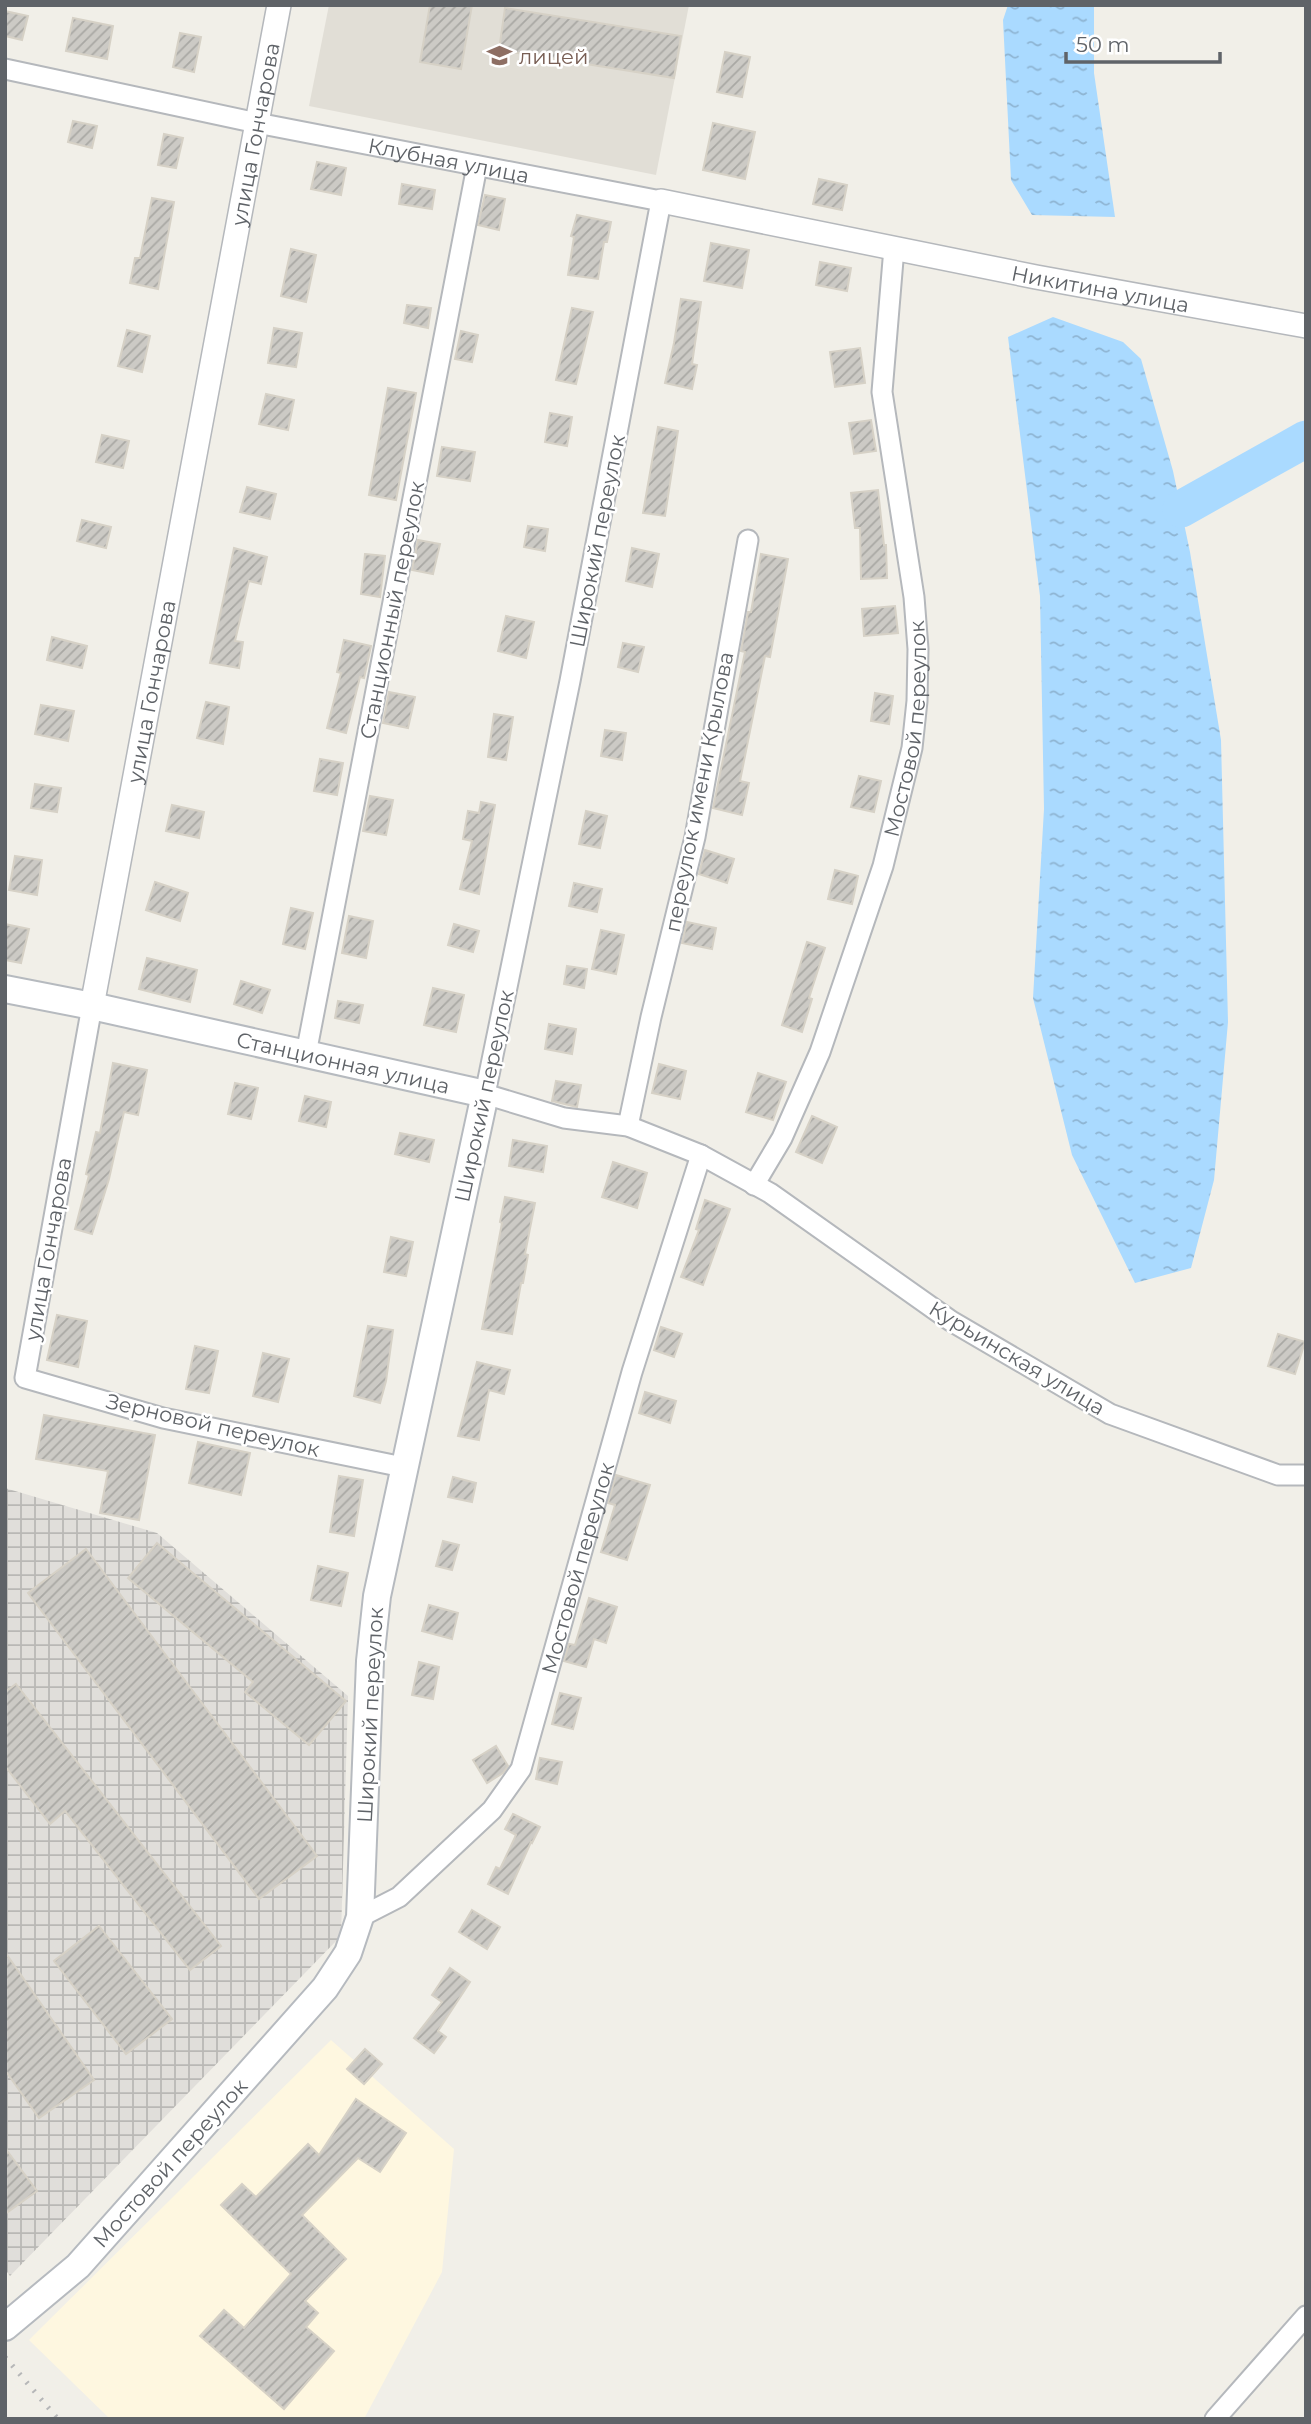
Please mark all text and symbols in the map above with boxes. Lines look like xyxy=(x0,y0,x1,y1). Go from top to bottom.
scale bar xyxy=(1066,21,1220,65)
text: 50 m xyxy=(1076,32,1130,57)
street label: улица Гончарова xyxy=(225,40,284,229)
school or university icon: лицей xyxy=(485,42,513,70)
place label: лицей xyxy=(519,44,589,69)
street label: Клубная улица xyxy=(366,132,531,188)
street label: Никитина улица xyxy=(1009,260,1191,317)
street label: Широкий переулок xyxy=(564,433,630,649)
street label: Станционный переулок xyxy=(355,479,429,741)
street label: улица Гончарова xyxy=(121,598,180,786)
street label: Мостовой переулок xyxy=(878,620,931,839)
street label: переулок имени Крылова xyxy=(660,650,738,934)
street label: Широкий переулок xyxy=(449,988,519,1204)
street label: Станционная улица xyxy=(234,1026,452,1098)
street label: улица Гончарова xyxy=(19,1155,76,1344)
street label: Курьинская улица xyxy=(925,1296,1109,1420)
street label: Зерновой переулок xyxy=(104,1388,322,1462)
street label: Мостовой переулок xyxy=(536,1460,619,1677)
street label: Широкий переулок xyxy=(352,1606,388,1824)
street label: Мостовой переулок xyxy=(88,2073,252,2253)

